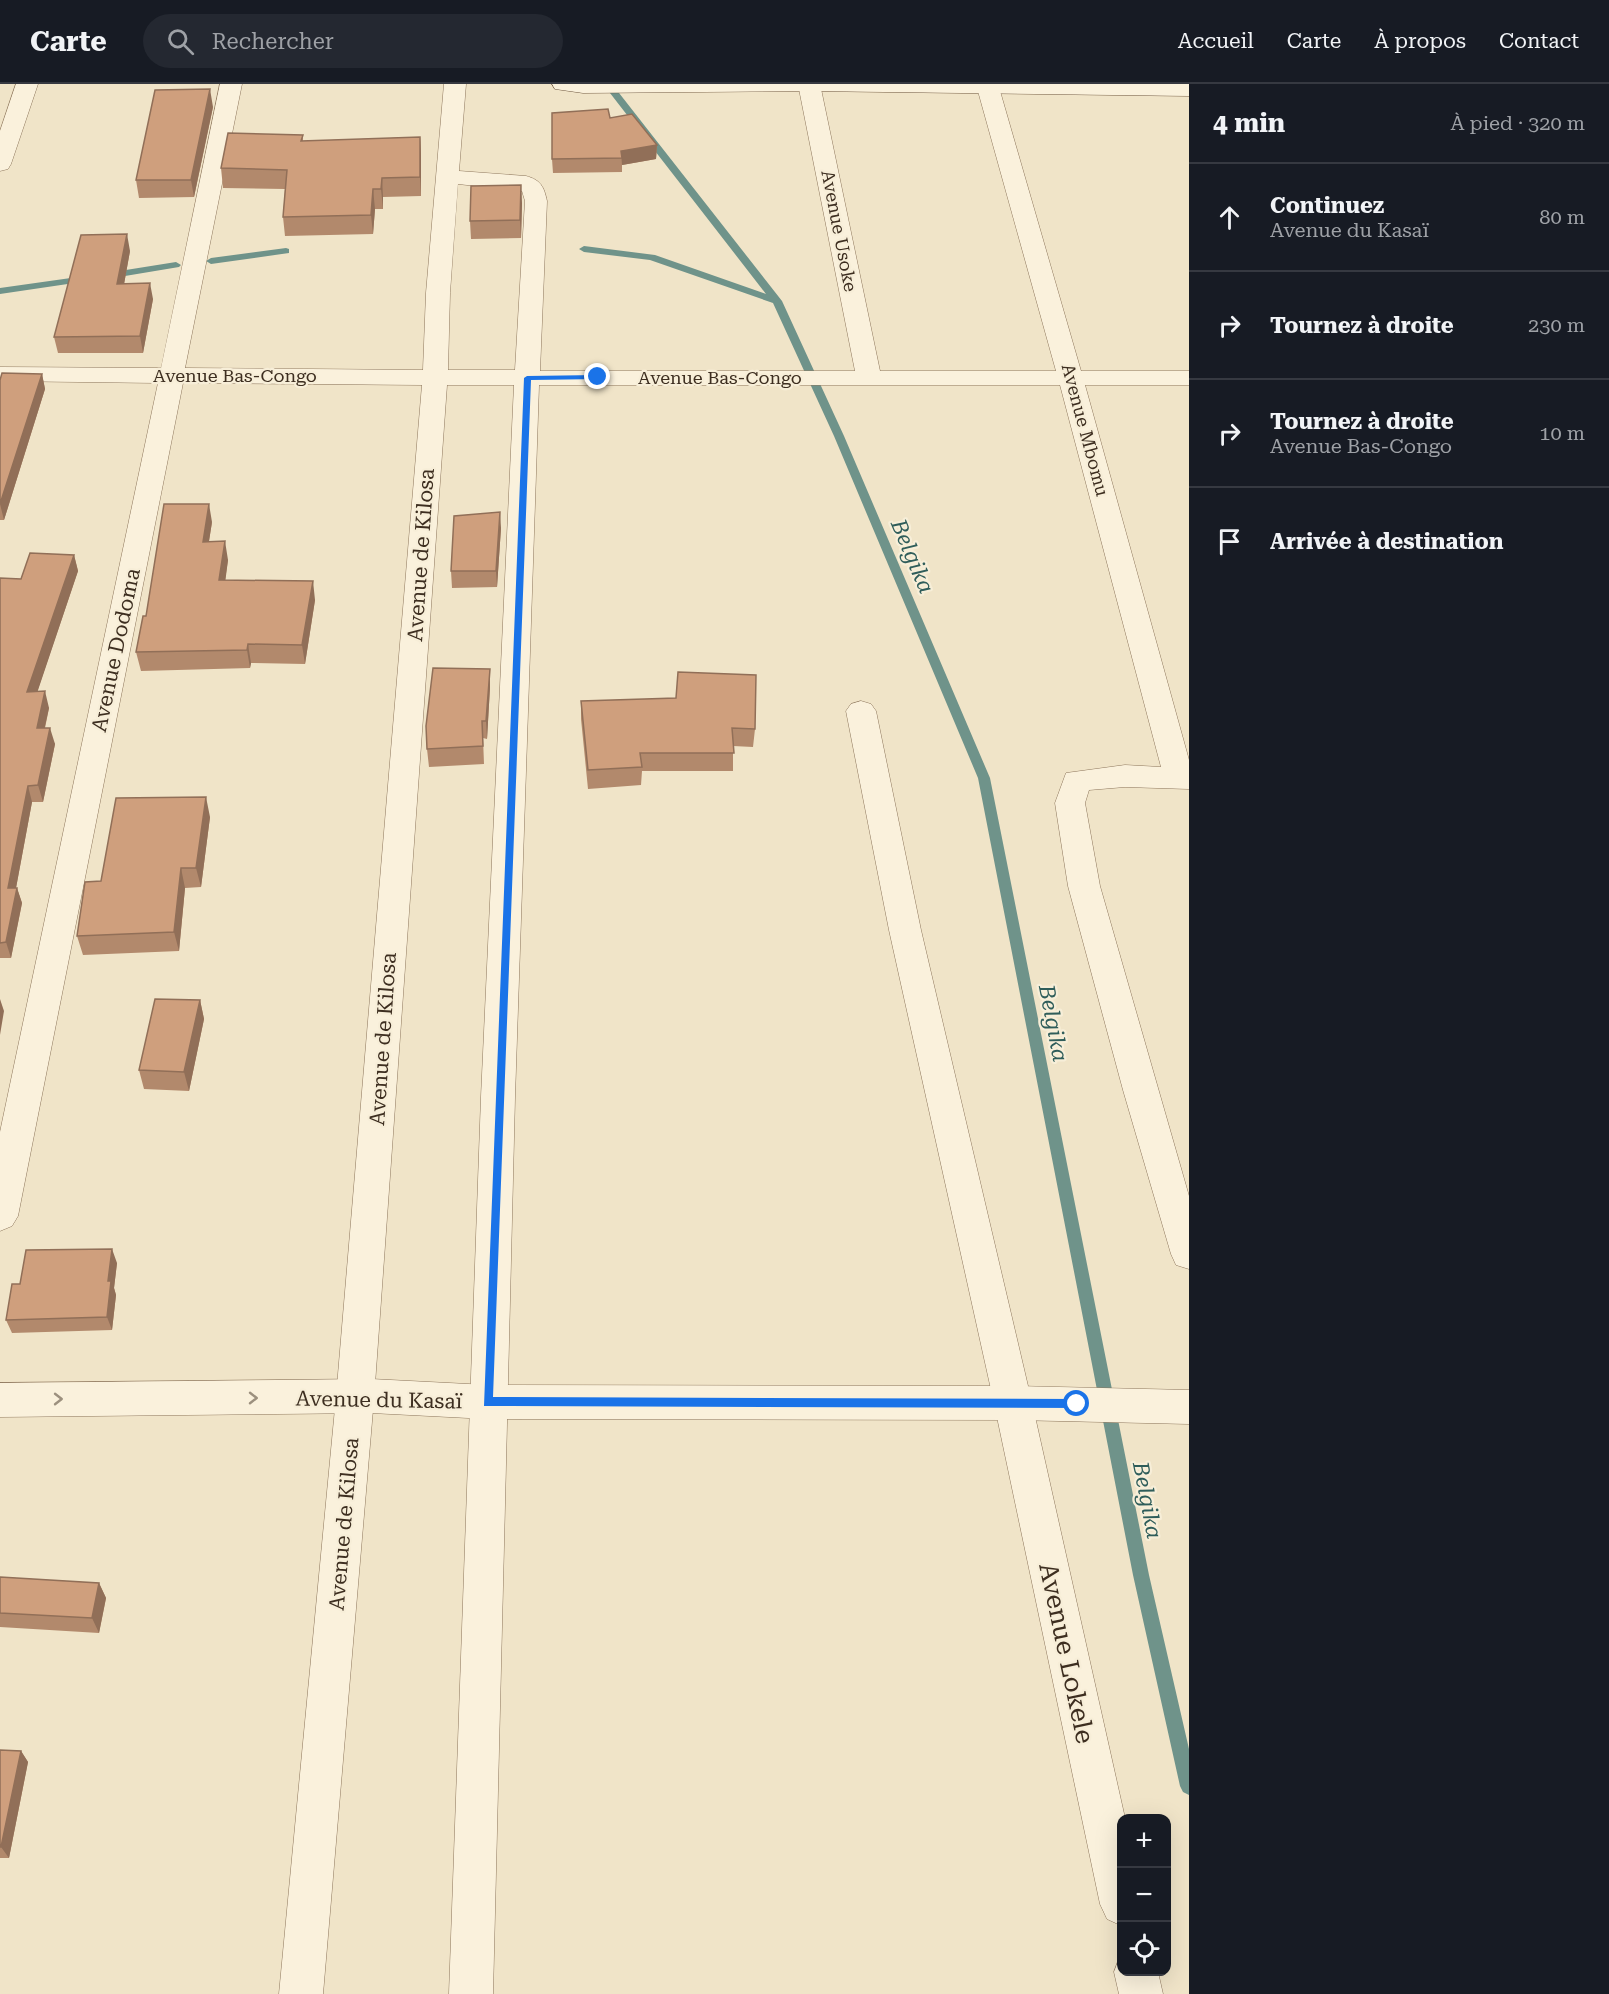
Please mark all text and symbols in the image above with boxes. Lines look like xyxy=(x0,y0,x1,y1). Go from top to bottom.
search box xyxy=(143,14,563,68)
text: Carte xyxy=(30,25,107,58)
icon: search xyxy=(164,25,197,58)
text: Rechercher xyxy=(212,29,334,54)
text: Accueil xyxy=(1178,29,1254,53)
text: Carte xyxy=(1287,29,1341,53)
text: À propos xyxy=(1374,29,1466,53)
text: Contact xyxy=(1499,29,1579,53)
text: 4 min xyxy=(1213,108,1285,138)
text: À pied · 320 m xyxy=(1451,111,1585,135)
street label: Avenue Usoke xyxy=(817,168,862,294)
text: Continuez xyxy=(1270,193,1384,218)
icon: ahead xyxy=(1213,201,1246,234)
text: 80 m xyxy=(1539,205,1585,229)
text: Avenue du Kasaï xyxy=(1270,218,1429,242)
icon: right xyxy=(1213,309,1246,342)
text: Tournez à droite xyxy=(1270,313,1454,338)
text: 230 m xyxy=(1528,313,1585,337)
street label: Avenue Mbomu xyxy=(1058,361,1113,498)
route end xyxy=(584,363,610,389)
street label: Avenue Bas-Congo xyxy=(153,365,317,386)
street label: Avenue Bas-Congo xyxy=(638,367,802,388)
text: Tournez à droite xyxy=(1270,409,1454,434)
icon: right xyxy=(1213,417,1246,450)
text: 10 m xyxy=(1539,421,1585,445)
text: Avenue Bas-Congo xyxy=(1270,434,1452,458)
street label: Avenue de Kilosa xyxy=(403,467,439,642)
water label: Belgika xyxy=(885,514,939,597)
icon: arrive xyxy=(1213,525,1246,558)
text: Arrivée à destination xyxy=(1270,529,1504,554)
street label: Avenue Dodoma xyxy=(87,565,145,734)
street label: Avenue de Kilosa xyxy=(365,951,401,1126)
water label: Belgika xyxy=(1034,981,1073,1064)
street label: Avenue du Kasaï xyxy=(295,1387,463,1413)
route start xyxy=(1063,1390,1089,1416)
one-way arrow xyxy=(249,1392,258,1404)
one-way arrow xyxy=(54,1393,63,1405)
street label: Avenue de Kilosa xyxy=(324,1436,364,1611)
water label: Belgika xyxy=(1128,1458,1167,1541)
street label: Avenue Lokele xyxy=(1033,1560,1101,1746)
map controls xyxy=(1117,1814,1171,1976)
button: + xyxy=(1117,1814,1171,1868)
button: − xyxy=(1117,1868,1171,1922)
button: locate xyxy=(1117,1922,1171,1976)

